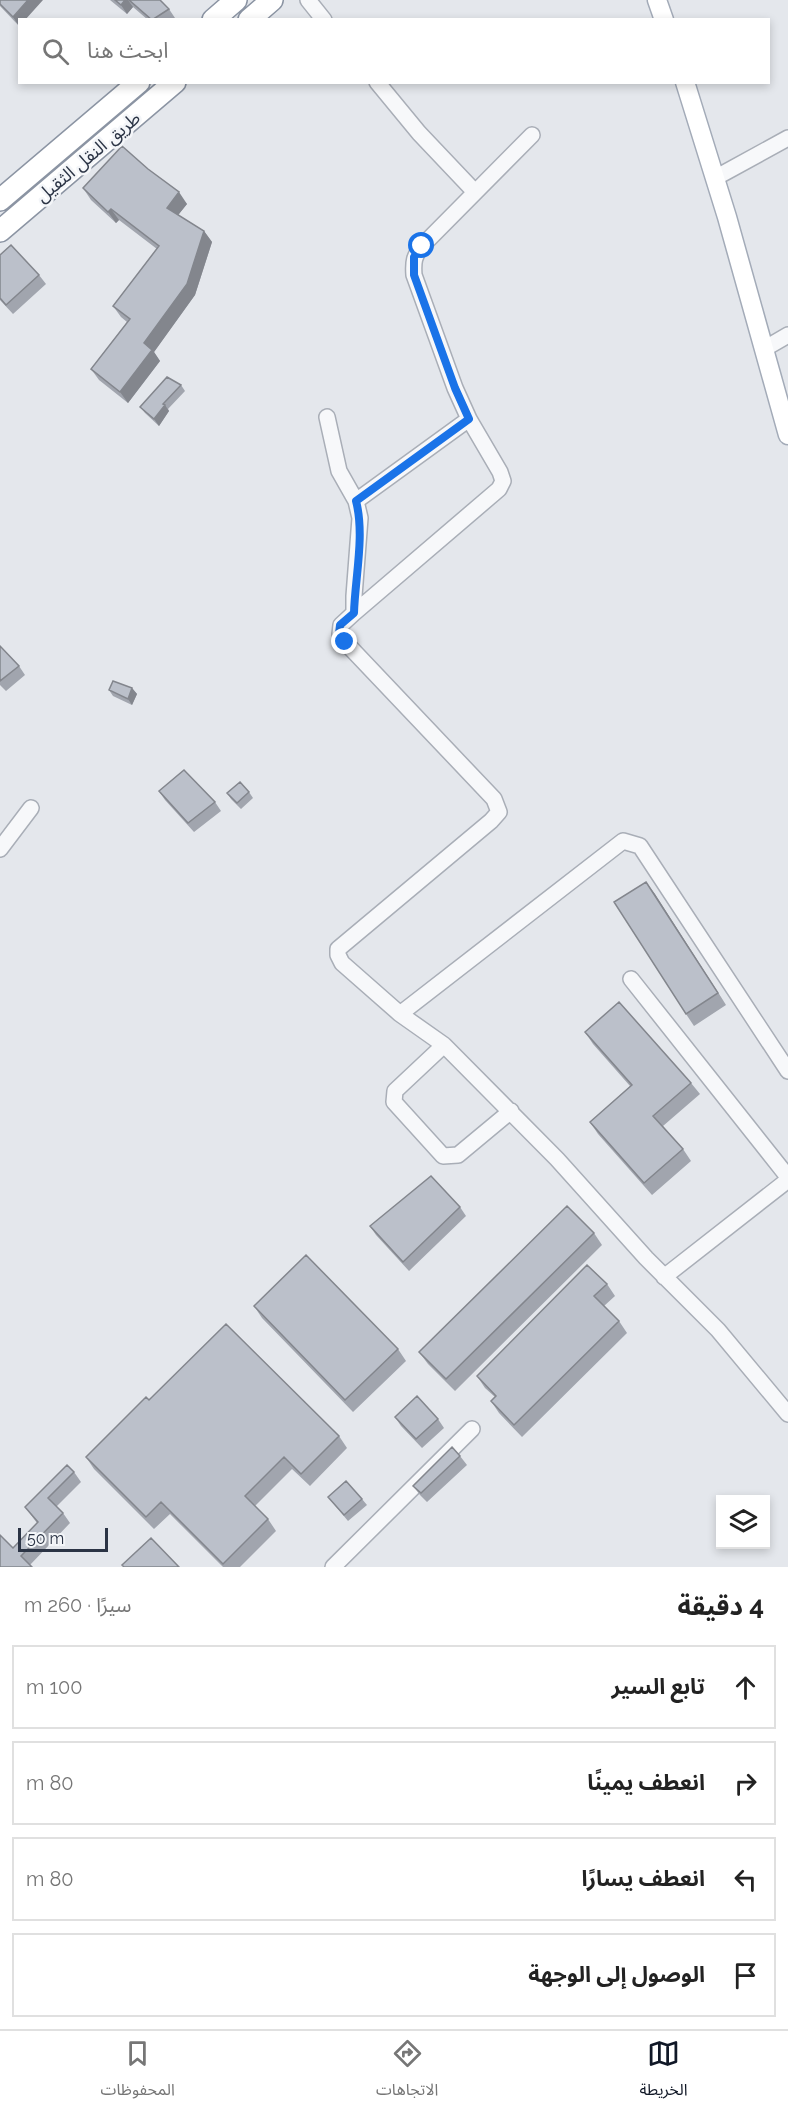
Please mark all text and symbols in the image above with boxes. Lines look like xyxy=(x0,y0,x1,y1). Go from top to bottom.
search box xyxy=(18,18,770,84)
icon: search xyxy=(39,35,72,68)
text: ابحث هنا xyxy=(87,37,168,63)
street label: طريق النقل الثقيل xyxy=(31,107,145,207)
route start xyxy=(408,232,434,258)
route end xyxy=(331,628,357,654)
map controls xyxy=(716,1495,770,1549)
button: layers xyxy=(716,1495,770,1549)
scale bar xyxy=(18,1525,108,1552)
text: 50 m xyxy=(27,1529,64,1548)
text: 4 دقيقة xyxy=(677,1591,764,1621)
text: سيرًا · 260 m xyxy=(24,1593,132,1617)
icon: ahead xyxy=(729,1671,762,1704)
text: تابع السير xyxy=(611,1673,705,1699)
text: 100 m xyxy=(26,1675,83,1699)
icon: right xyxy=(729,1767,762,1800)
text: انعطف يمينًا xyxy=(587,1769,705,1795)
text: 80 m xyxy=(26,1771,74,1795)
icon: left xyxy=(729,1863,762,1896)
text: انعطف يسارًا xyxy=(582,1865,705,1891)
text: 80 m xyxy=(26,1867,74,1891)
icon: arrive xyxy=(729,1959,762,1992)
text: الوصول إلى الوجهة xyxy=(528,1961,705,1987)
tab: المحفوظات xyxy=(101,2037,175,2107)
tab: الاتجاهات xyxy=(376,2037,438,2107)
tab: الخريطة xyxy=(640,2037,687,2107)

